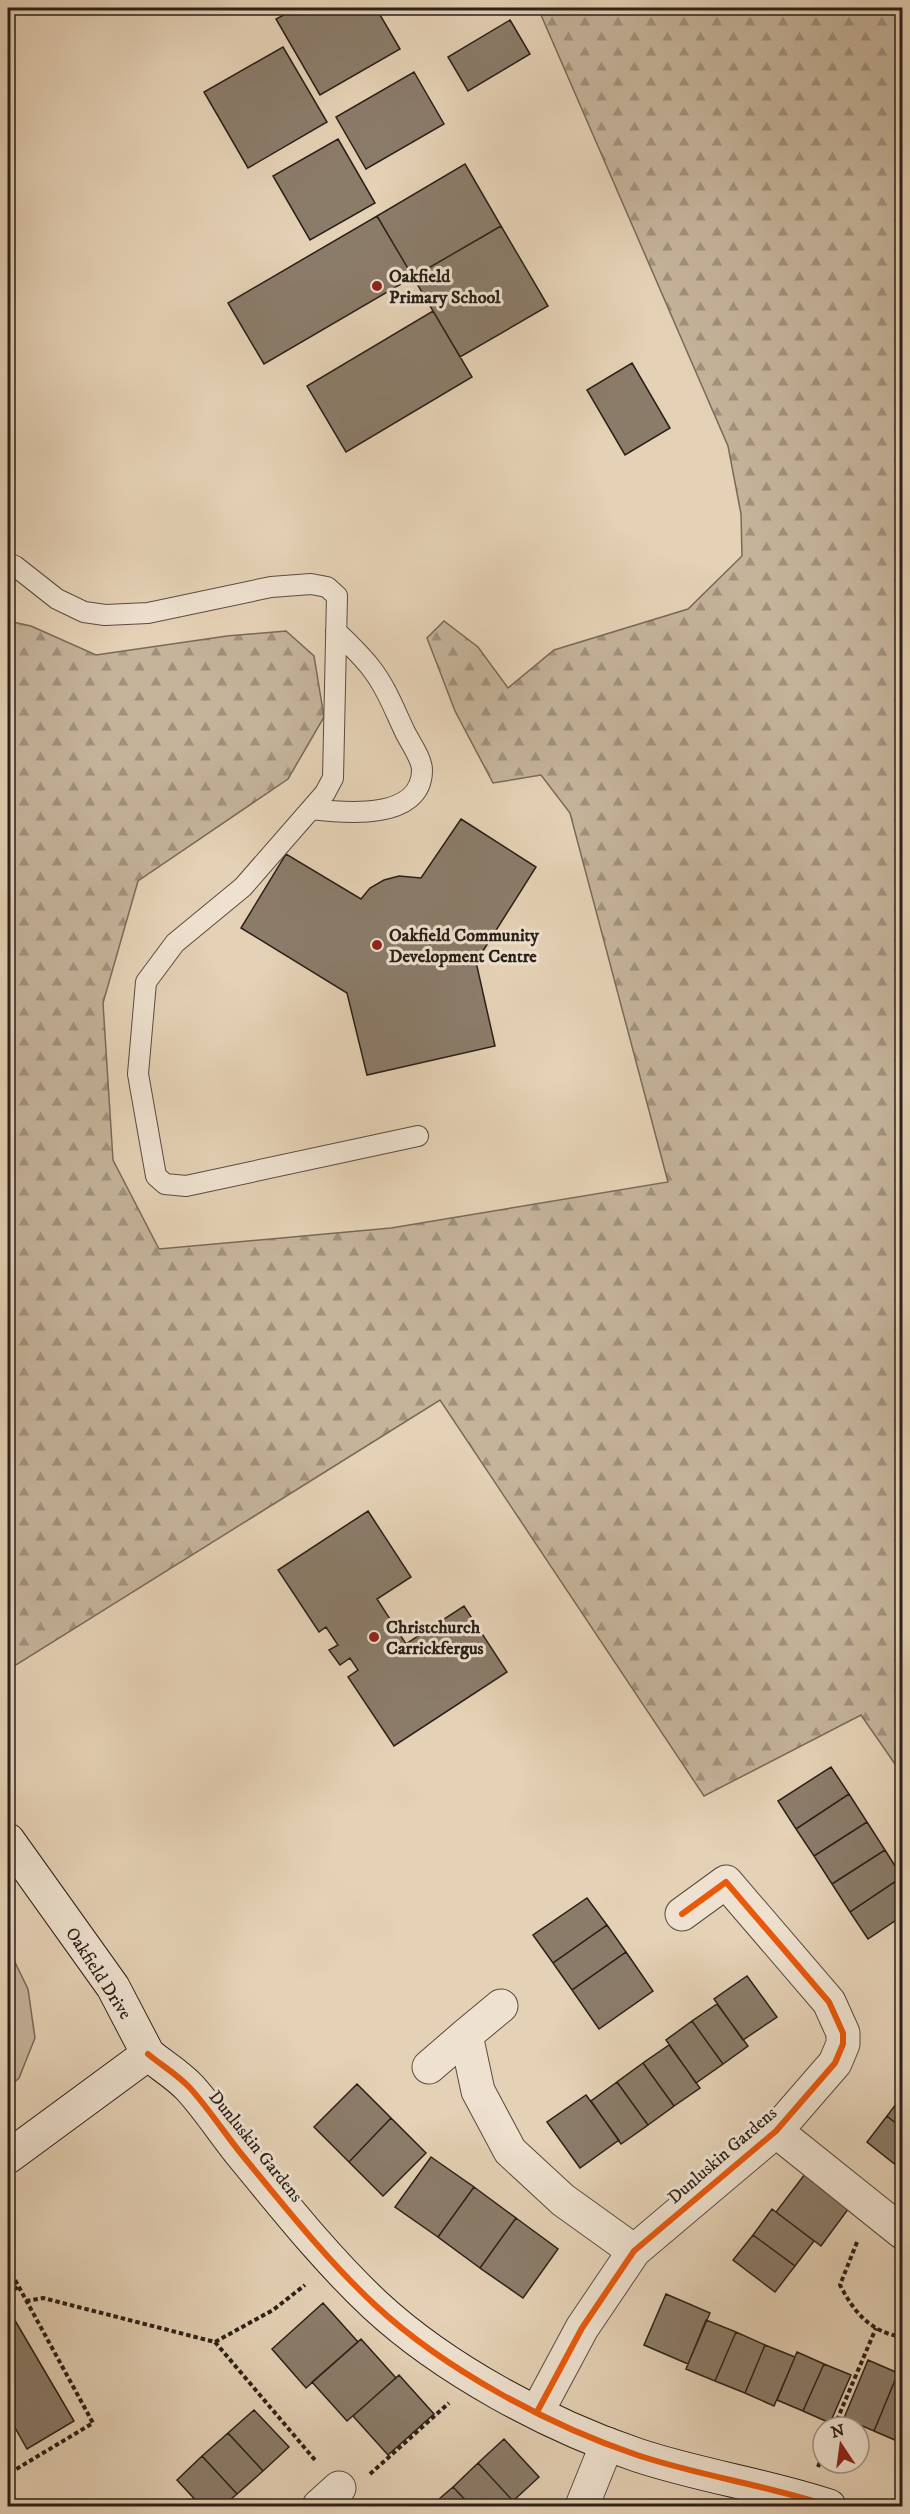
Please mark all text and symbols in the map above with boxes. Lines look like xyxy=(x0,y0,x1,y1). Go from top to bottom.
place label: Oakfield Primary School xyxy=(389,266,501,309)
marker: Oakfield Primary School xyxy=(370,279,384,293)
place label: Oakfield Community Development Centre xyxy=(389,925,539,968)
marker: Oakfield Community Development Centre xyxy=(370,938,384,952)
place label: Christchurch Carrickfergus xyxy=(386,1617,484,1660)
marker: Christchurch Carrickfergus xyxy=(367,1630,381,1644)
street label: Oakfield Drive xyxy=(60,1923,136,2024)
street label: Dunluskin Gardens xyxy=(204,2086,307,2207)
street label: Dunluskin Gardens xyxy=(664,2102,782,2209)
north arrow xyxy=(811,2415,871,2475)
text: N xyxy=(829,2420,847,2443)

